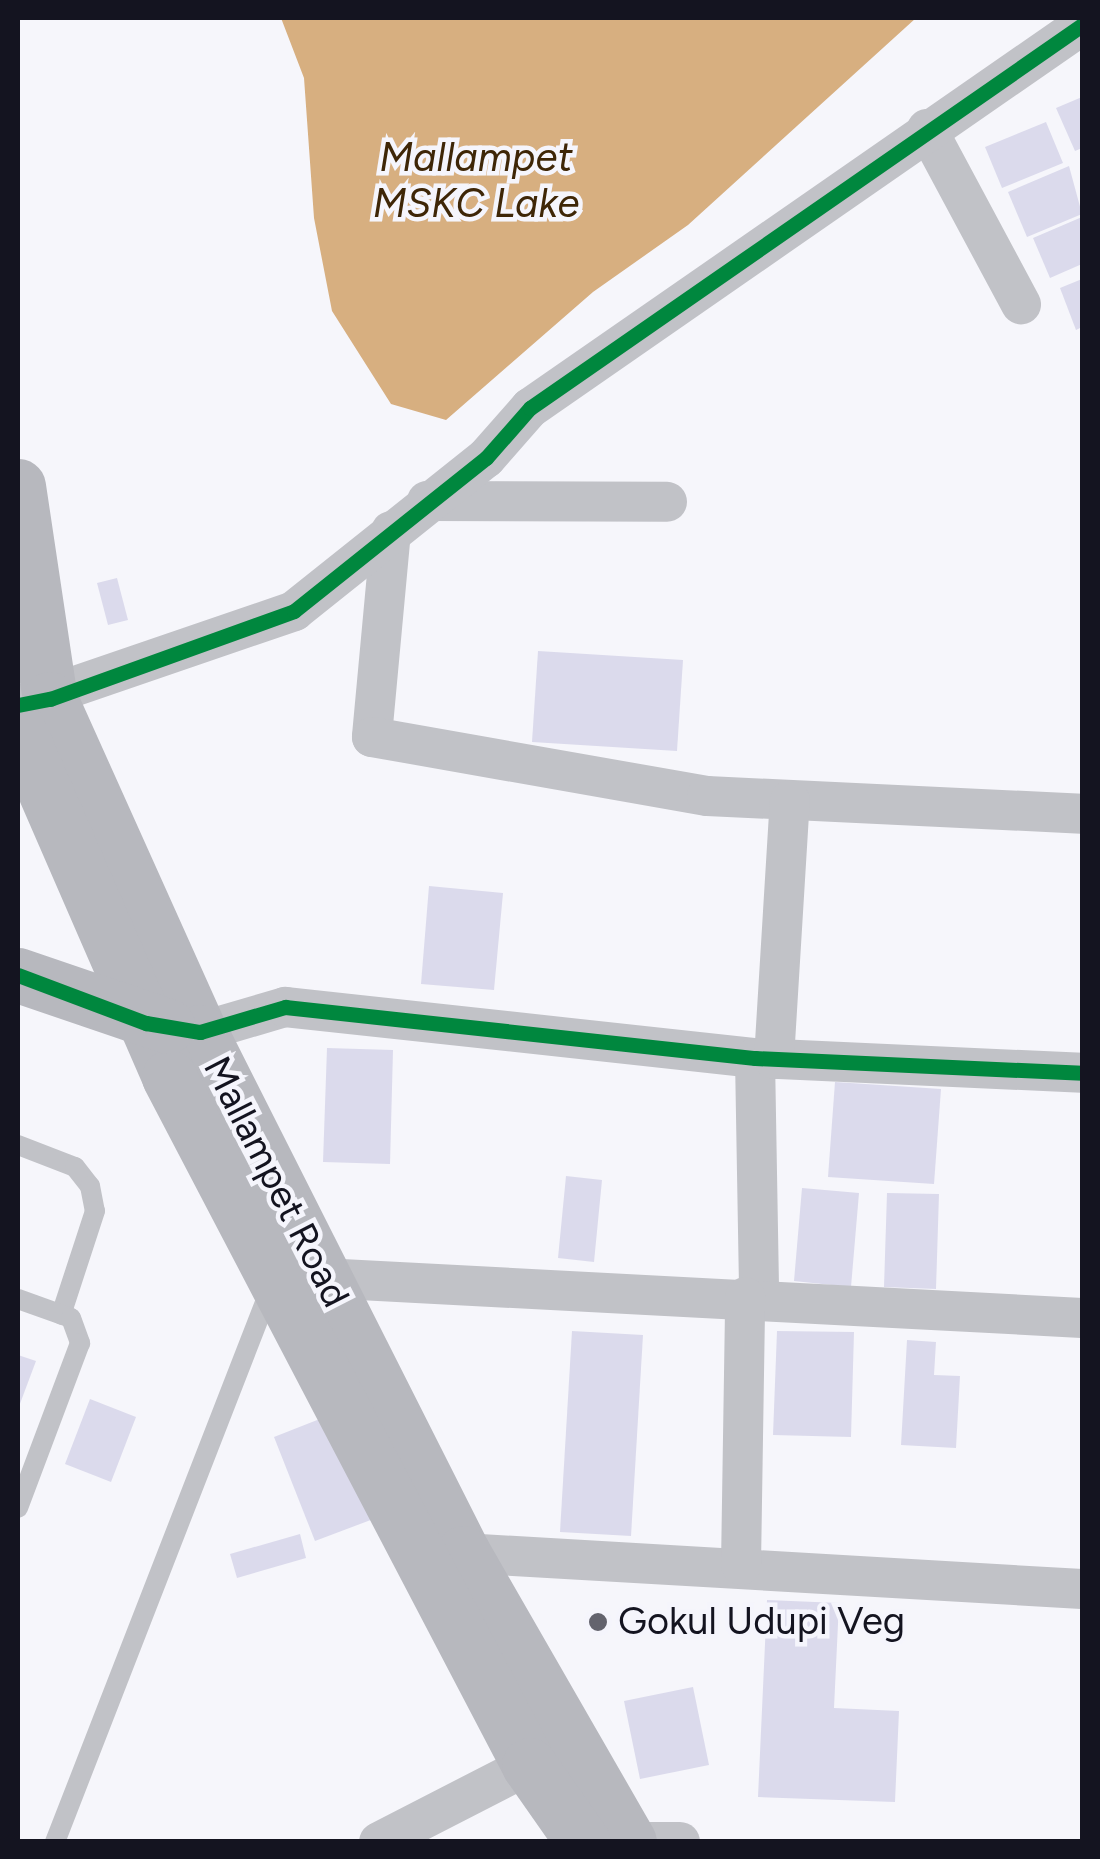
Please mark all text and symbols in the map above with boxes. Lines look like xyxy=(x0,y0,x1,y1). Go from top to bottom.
water label: Mallampet MSKC Lake xyxy=(373,133,579,227)
street label: Mallampet Road xyxy=(193,1049,359,1315)
place label: Gokul Udupi Veg xyxy=(618,1599,905,1645)
marker: Gokul Udupi Veg xyxy=(587,1611,609,1633)

